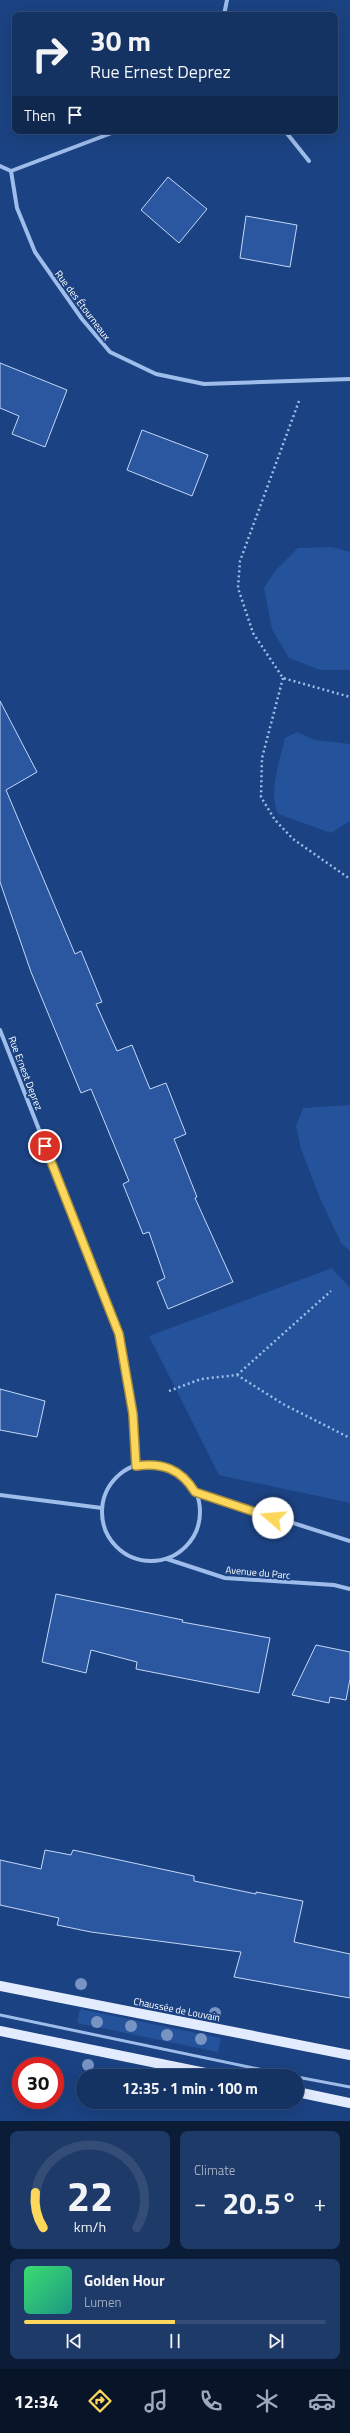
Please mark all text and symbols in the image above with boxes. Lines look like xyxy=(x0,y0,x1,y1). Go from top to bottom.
text: 30 m xyxy=(90,19,151,62)
icon: right xyxy=(24,28,76,80)
text: Rue Ernest Deprez xyxy=(90,58,231,85)
text: Then xyxy=(24,104,56,127)
icon: arrive xyxy=(64,104,86,126)
street label: Rue des Étourneaux xyxy=(51,267,114,344)
street label: Rue Ernest Deprez xyxy=(5,1034,47,1113)
pin xyxy=(28,1129,62,1163)
icon: arrive xyxy=(34,1135,56,1157)
position arrow xyxy=(252,1497,294,1539)
street label: Avenue du Parc xyxy=(225,1562,291,1583)
street label: Chaussée de Louvain xyxy=(132,1994,221,2025)
speed limit sign: 30 xyxy=(12,2057,64,2109)
text: 12:35 · 1 min · 100 m xyxy=(122,2077,258,2100)
text: Climate xyxy=(194,2160,235,2180)
text: 22 xyxy=(67,2164,113,2227)
text: 20.5° xyxy=(223,2180,297,2226)
text: − xyxy=(194,2186,206,2220)
text: + xyxy=(314,2186,326,2220)
text: km/h xyxy=(74,2216,106,2238)
text: Golden Hour xyxy=(84,2269,165,2292)
text: Lumen xyxy=(84,2292,121,2312)
icon: previous xyxy=(63,2330,85,2352)
icon: pause xyxy=(164,2330,186,2352)
icon: next xyxy=(265,2330,287,2352)
icon: directions xyxy=(86,2387,114,2415)
icon: music xyxy=(142,2387,170,2415)
icon: phone xyxy=(197,2387,225,2415)
icon: climate xyxy=(253,2387,281,2415)
icon: car xyxy=(308,2387,336,2415)
text: 12:34 xyxy=(14,2388,59,2415)

